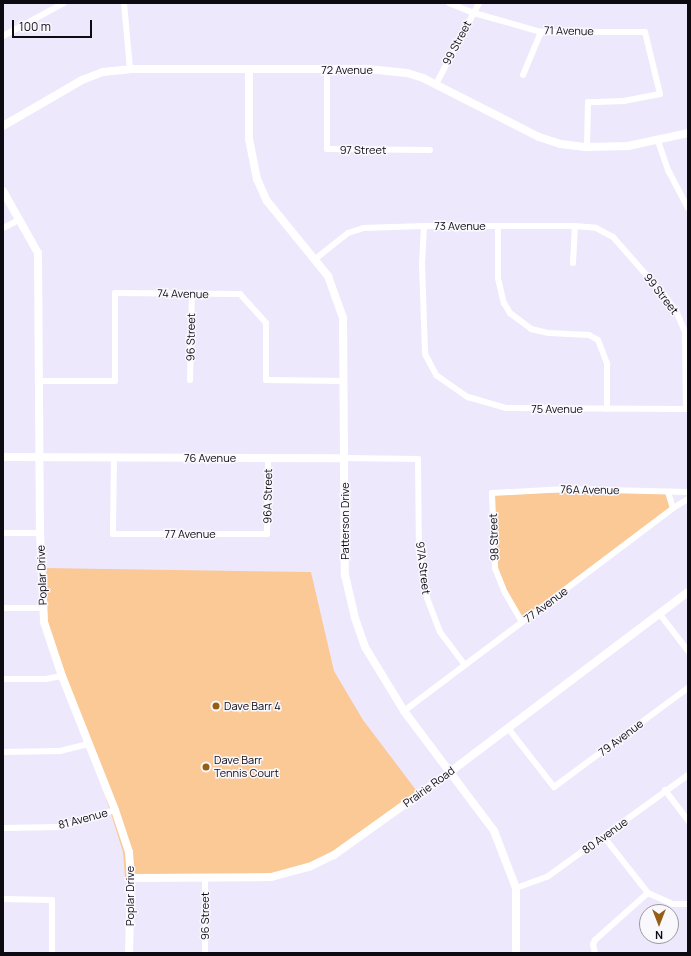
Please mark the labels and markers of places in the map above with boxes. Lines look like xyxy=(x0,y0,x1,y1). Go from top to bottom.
place label: Dave Barr 4 xyxy=(224,699,281,713)
marker: Dave Barr 4 xyxy=(211,701,221,711)
place label: Dave Barr Tennis Court xyxy=(214,754,279,780)
marker: Dave Barr Tennis Court xyxy=(201,762,211,772)

